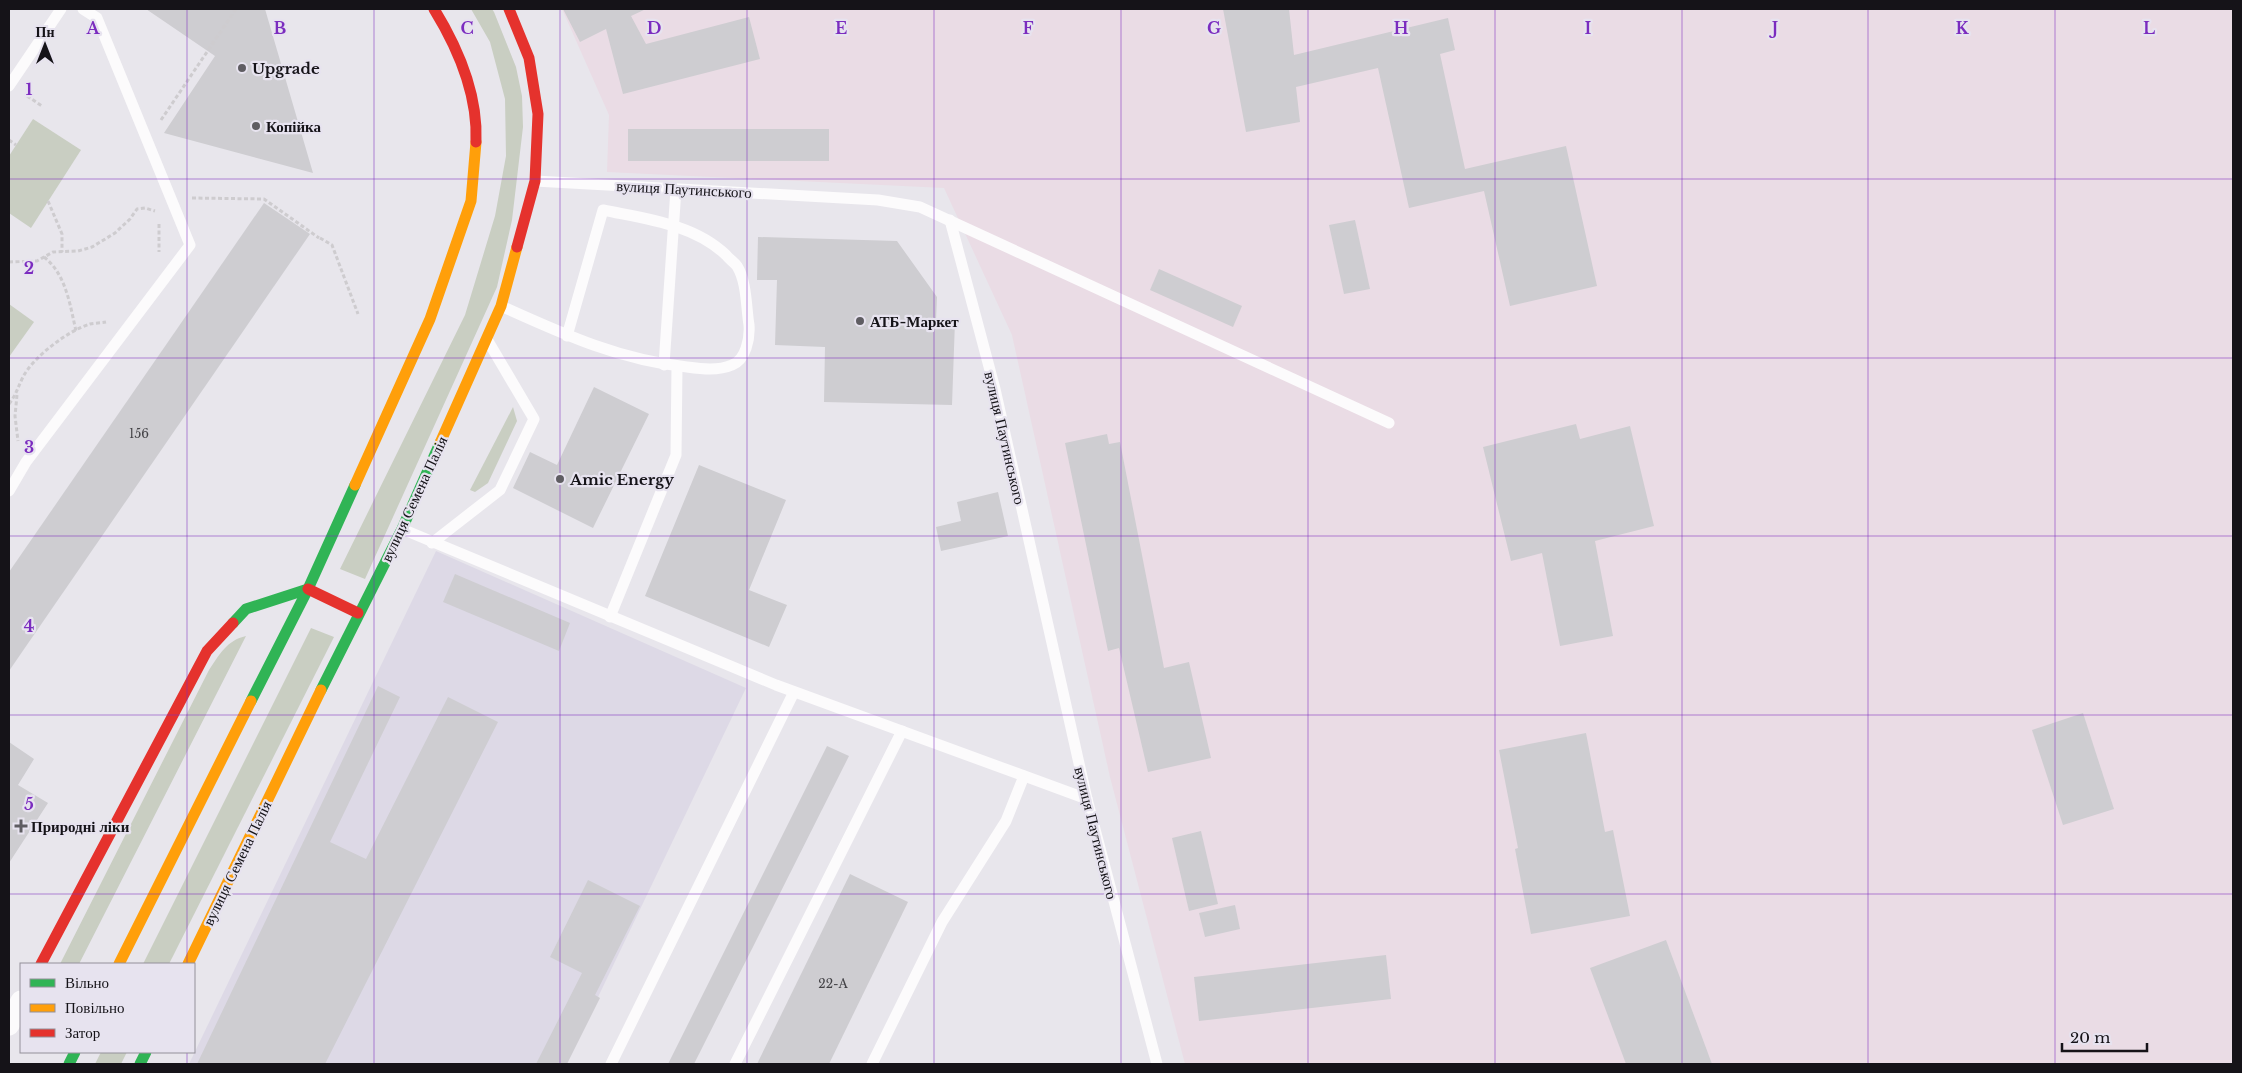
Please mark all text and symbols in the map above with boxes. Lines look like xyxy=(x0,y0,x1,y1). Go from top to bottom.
text: A xyxy=(86,18,101,38)
text: B xyxy=(274,18,287,38)
text: C xyxy=(460,18,474,38)
text: D xyxy=(647,18,661,38)
text: E xyxy=(835,18,847,38)
text: F xyxy=(1022,18,1034,38)
text: G xyxy=(1207,18,1221,38)
text: H xyxy=(1393,18,1409,38)
text: I xyxy=(1585,18,1592,38)
text: J xyxy=(1769,18,1778,38)
text: K xyxy=(1955,18,1969,38)
text: L xyxy=(2143,18,2155,38)
north arrow xyxy=(20,20,70,70)
text: Пн xyxy=(36,23,54,41)
place label: Upgrade xyxy=(252,59,320,78)
marker: Upgrade xyxy=(236,62,248,74)
text: 1 xyxy=(26,79,33,99)
place label: Копійка xyxy=(266,117,321,136)
marker: Копійка xyxy=(250,120,262,132)
street label: вулиця Паутинського xyxy=(616,176,752,202)
text: 2 xyxy=(24,258,34,278)
place label: АТБ-Маркет xyxy=(870,312,959,331)
marker: АТБ-Маркет xyxy=(854,315,866,327)
street label: вулиця Паутинського xyxy=(980,370,1030,506)
house number: 156 xyxy=(129,426,149,441)
street label: вулиця Семена Палія xyxy=(377,433,451,565)
text: 3 xyxy=(24,437,34,457)
place label: Amic Energy xyxy=(569,470,674,489)
marker: Amic Energy xyxy=(554,473,566,485)
text: 4 xyxy=(24,616,34,636)
street label: вулиця Паутинського xyxy=(1070,765,1122,901)
text: 5 xyxy=(24,794,34,814)
street label: вулиця Семена Палія xyxy=(199,797,275,928)
place label: Природні ліки xyxy=(31,817,130,836)
marker: Природні ліки xyxy=(15,820,27,832)
legend xyxy=(20,963,195,1053)
text: Вільно xyxy=(65,973,109,992)
house number: 22-A xyxy=(818,976,848,991)
text: Повільно xyxy=(65,998,124,1017)
scale bar xyxy=(2062,1020,2147,1052)
text: Затор xyxy=(65,1023,100,1042)
text: 20 m xyxy=(2070,1028,2110,1047)

